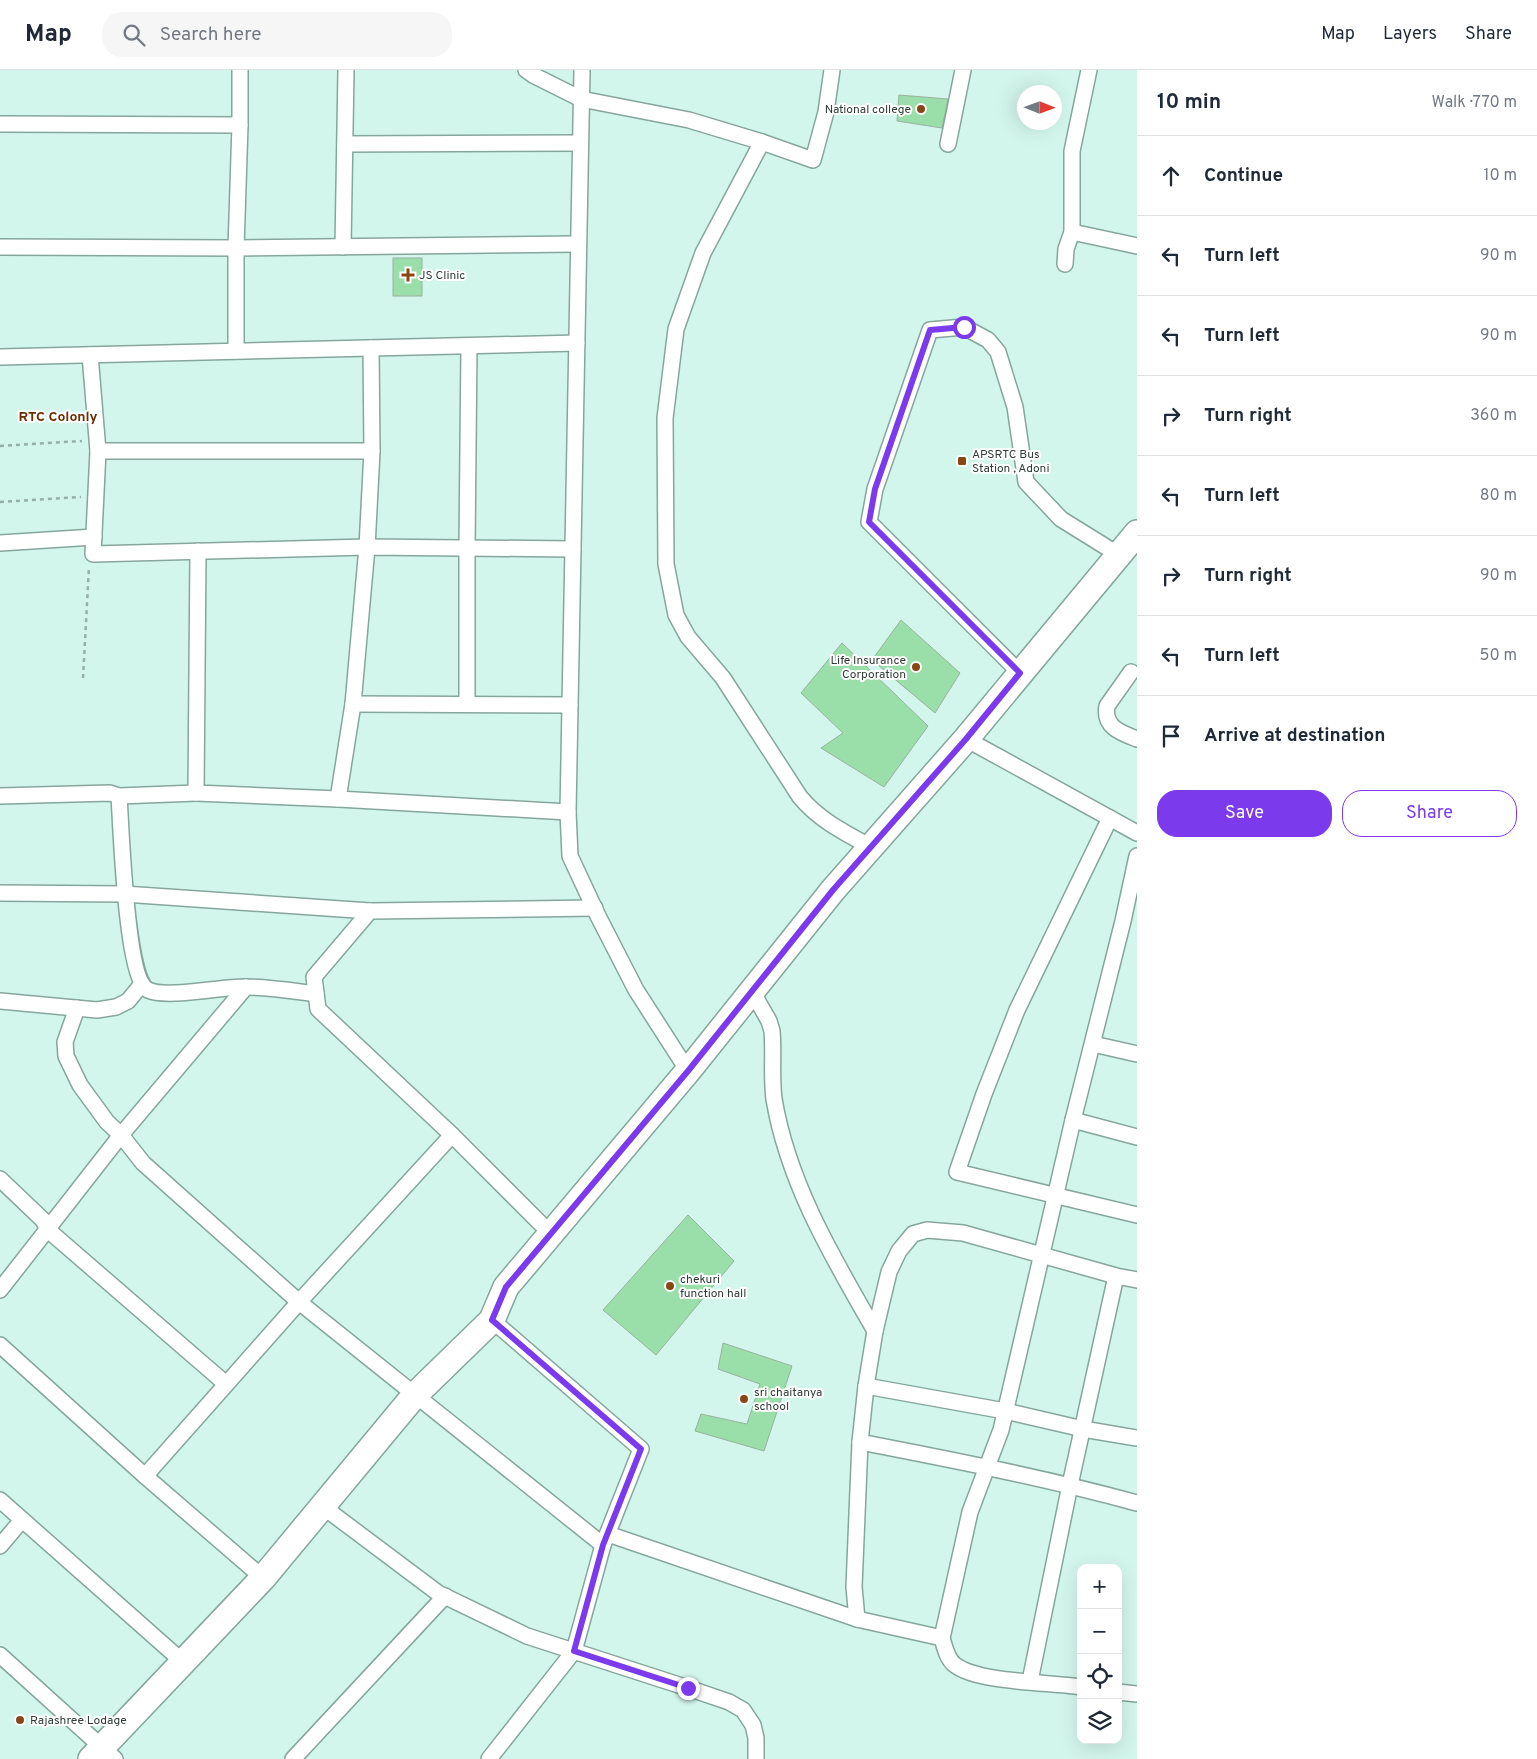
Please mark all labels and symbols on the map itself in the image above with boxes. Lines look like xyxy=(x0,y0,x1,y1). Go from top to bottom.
north arrow xyxy=(1017,85,1062,130)
place label: National college xyxy=(825,102,911,118)
marker: National college xyxy=(915,103,927,115)
marker: JS Clinic xyxy=(401,268,415,282)
place label: JS Clinic xyxy=(419,268,465,284)
route start xyxy=(953,316,976,339)
district label: RTC Colonly xyxy=(18,409,98,426)
place label: APSRTC Bus Station , Adoni xyxy=(972,447,1049,477)
marker: APSRTC Bus Station , Adoni xyxy=(956,455,968,467)
place label: Life Insurance Corporation xyxy=(830,653,906,683)
marker: Life Insurance Corporation xyxy=(910,661,922,673)
place label: chekuri function hall xyxy=(680,1272,746,1302)
marker: chekuri function hall xyxy=(664,1280,676,1292)
place label: sri chaitanya school xyxy=(754,1385,822,1415)
marker: sri chaitanya school xyxy=(738,1393,750,1405)
route end xyxy=(677,1677,700,1700)
place label: Rajashree Lodage xyxy=(30,1713,127,1729)
marker: Rajashree Lodage xyxy=(14,1714,26,1726)

